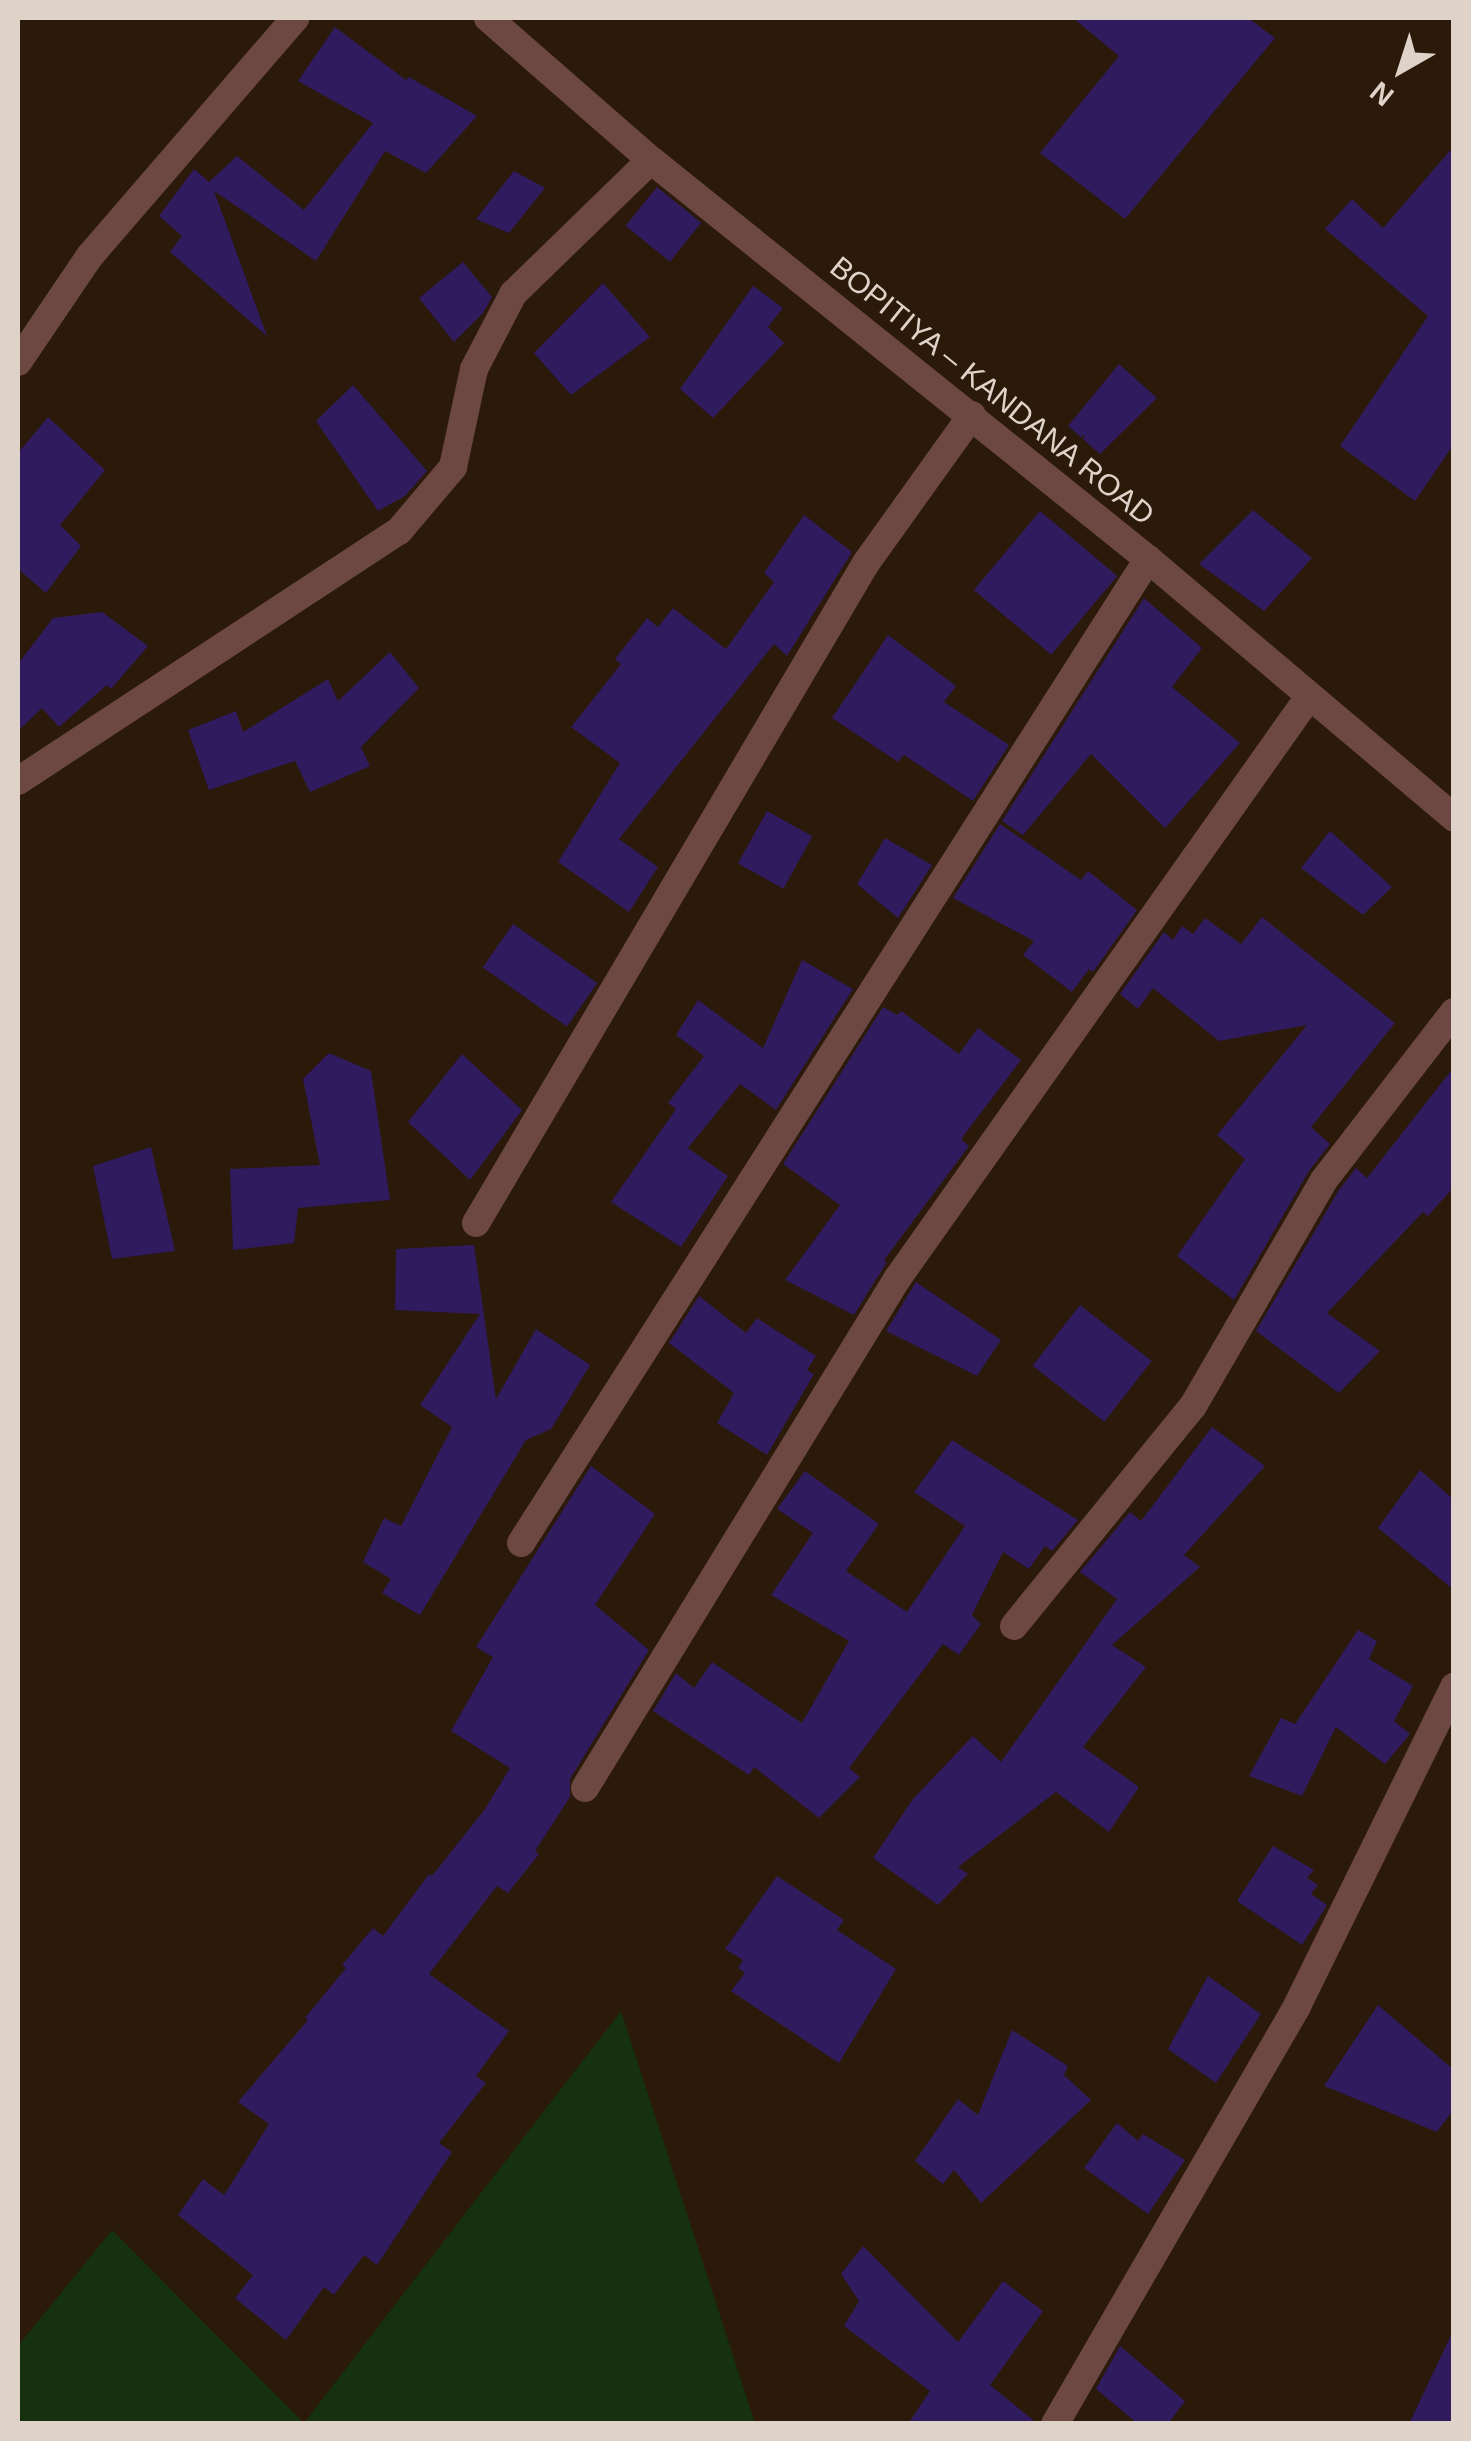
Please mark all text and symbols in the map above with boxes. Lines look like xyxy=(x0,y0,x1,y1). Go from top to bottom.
north arrow xyxy=(1351,20,1451,120)
text: N xyxy=(1364,75,1399,112)
street label: BOPITIYA – KANDANA ROAD xyxy=(822,248,1162,534)

